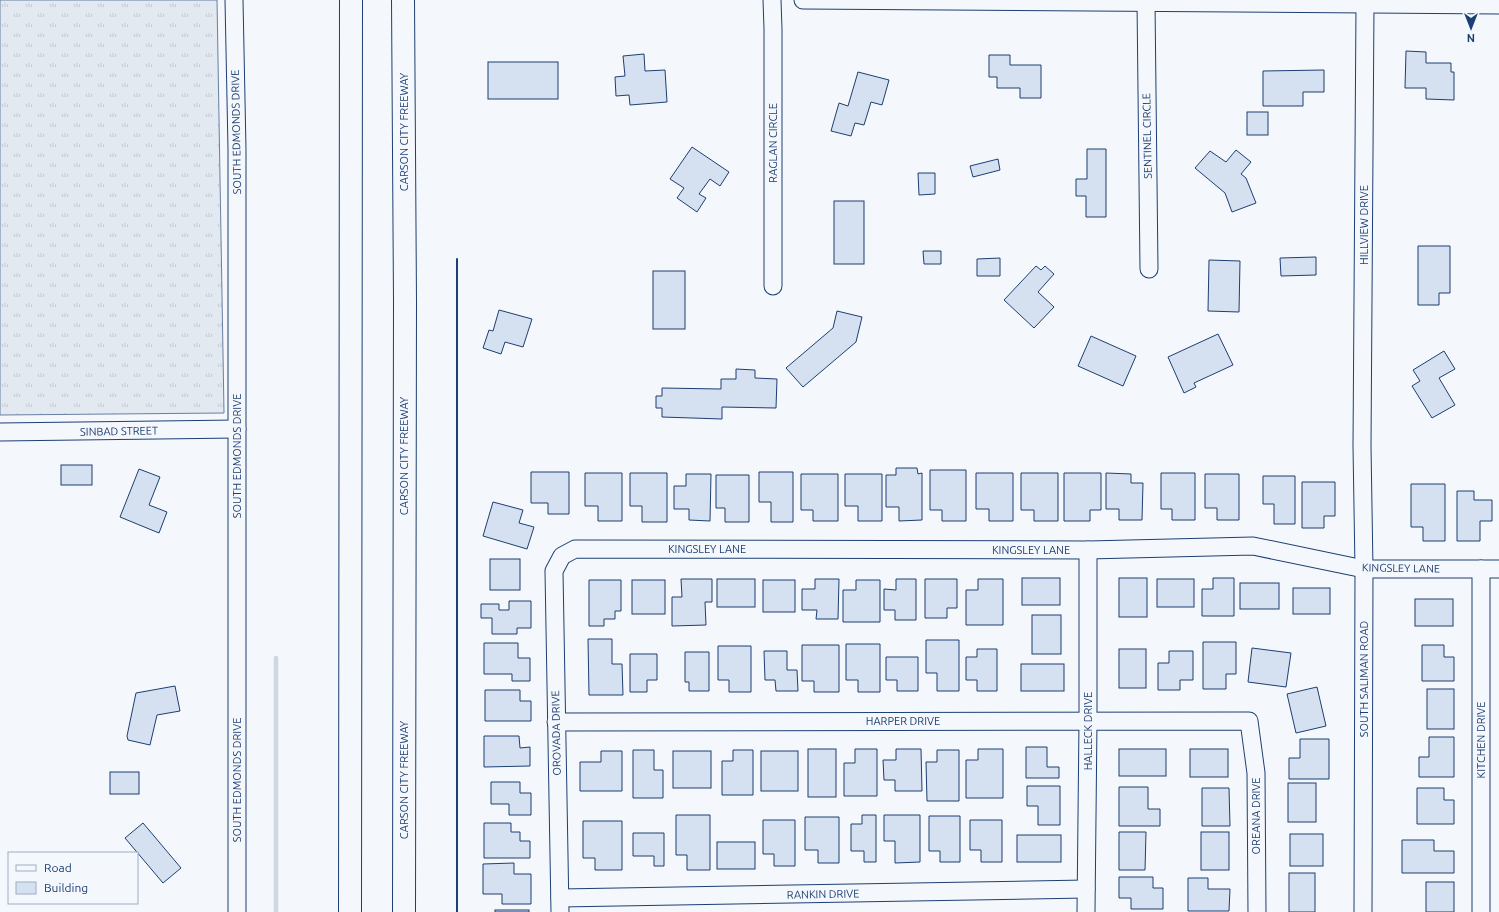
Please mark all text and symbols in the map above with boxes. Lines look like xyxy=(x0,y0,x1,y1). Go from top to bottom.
north arrow xyxy=(1451,8,1491,48)
text: N xyxy=(1467,32,1475,44)
street label: SOUTH EDMONDS DRIVE xyxy=(229,70,243,194)
street label: CARSON CITY FREEWAY xyxy=(398,72,410,191)
street label: SENTINEL CIRCLE xyxy=(1140,93,1154,179)
street label: RAGLAN CIRCLE xyxy=(767,103,779,183)
street label: HILLVIEW DRIVE xyxy=(1358,185,1370,265)
street label: SOUTH EDMONDS DRIVE xyxy=(231,394,243,518)
street label: CARSON CITY FREEWAY xyxy=(398,396,410,515)
street label: SINBAD STREET xyxy=(80,424,158,438)
street label: KINGSLEY LANE xyxy=(668,543,746,555)
street label: KINGSLEY LANE xyxy=(992,544,1070,556)
street label: KINGSLEY LANE xyxy=(1362,561,1440,575)
street label: SOUTH SALIMAN ROAD xyxy=(1358,620,1370,737)
street label: OROVADA DRIVE xyxy=(549,690,563,776)
street label: HALLECK DRIVE xyxy=(1082,692,1094,770)
street label: KITCHEN DRIVE xyxy=(1475,702,1487,779)
street label: HARPER DRIVE xyxy=(866,715,940,727)
street label: SOUTH EDMONDS DRIVE xyxy=(231,718,243,842)
street label: CARSON CITY FREEWAY xyxy=(398,720,410,839)
street label: OREANA DRIVE xyxy=(1250,777,1262,855)
legend xyxy=(8,852,138,904)
text: Road xyxy=(44,861,72,874)
text: Building xyxy=(44,881,88,894)
street label: RANKIN DRIVE xyxy=(787,887,859,901)

